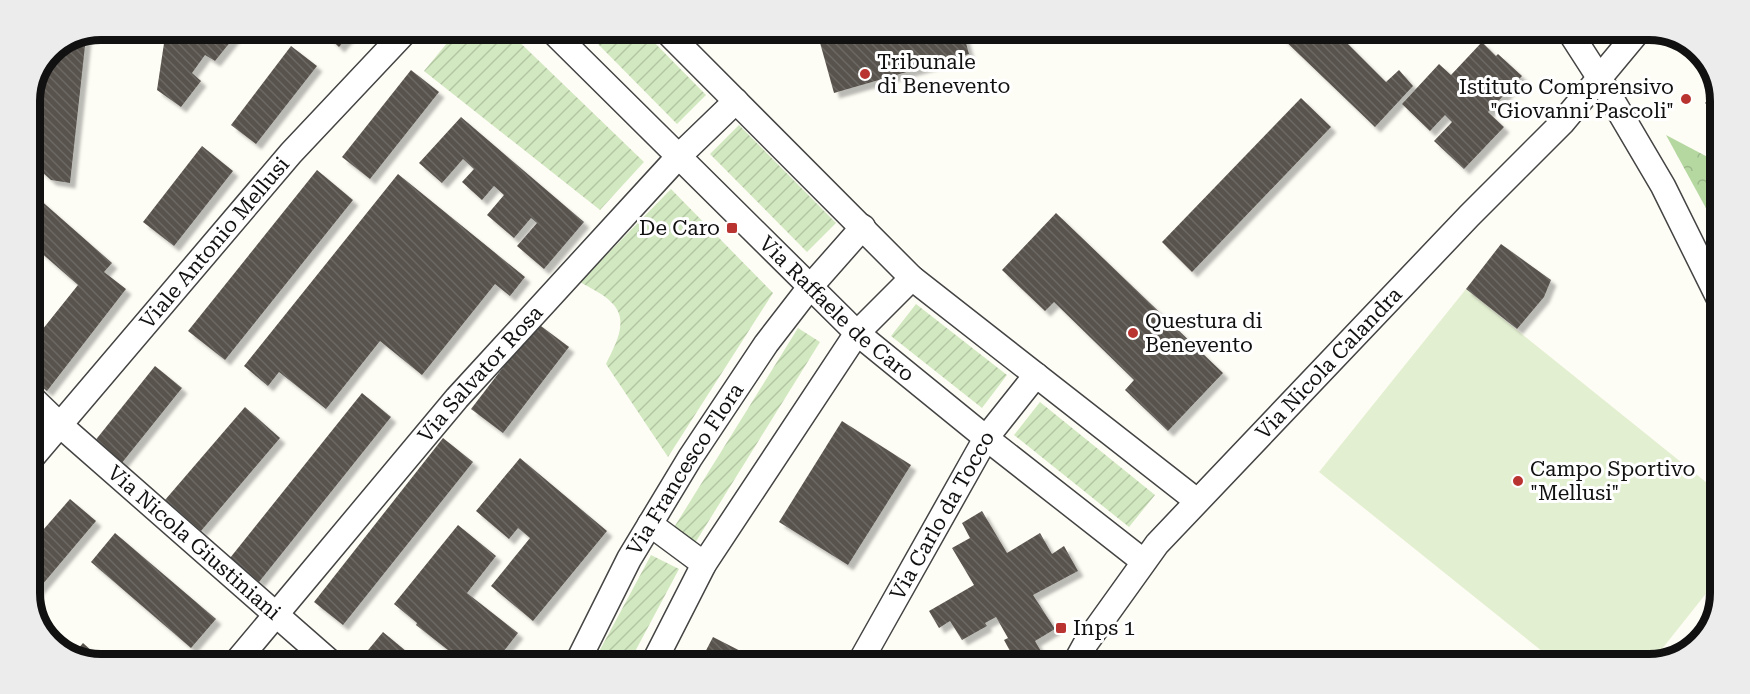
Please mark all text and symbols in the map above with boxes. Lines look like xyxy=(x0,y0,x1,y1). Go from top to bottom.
place label: Tribunale di Benevento xyxy=(877,50,1010,98)
marker: Tribunale di Benevento xyxy=(858,67,872,81)
place label: Istituto Comprensivo "Giovanni Pascoli" xyxy=(1459,75,1674,123)
marker: Istituto Comprensivo "Giovanni Pascoli" xyxy=(1679,92,1693,106)
street label: Viale Antonio Mellusi xyxy=(135,152,294,333)
place label: De Caro xyxy=(639,216,720,240)
marker: De Caro xyxy=(725,221,739,235)
street label: Via Raffaele de Caro xyxy=(754,231,919,387)
street label: Via Nicola Calandra xyxy=(1251,282,1407,444)
street label: Via Salvator Rosa xyxy=(413,300,548,447)
place label: Questura di Benevento xyxy=(1145,309,1263,357)
marker: Questura di Benevento xyxy=(1126,326,1140,340)
street label: Via Francesco Flora xyxy=(622,378,749,560)
street label: Via Carlo da Tocco xyxy=(885,427,999,604)
place label: Campo Sportivo "Mellusi" xyxy=(1530,457,1695,505)
street label: Via Nicola Giustiniani xyxy=(103,460,286,625)
marker: Campo Sportivo "Mellusi" xyxy=(1511,474,1525,488)
place label: Inps 1 xyxy=(1073,616,1135,640)
marker: Inps 1 xyxy=(1054,621,1068,635)

